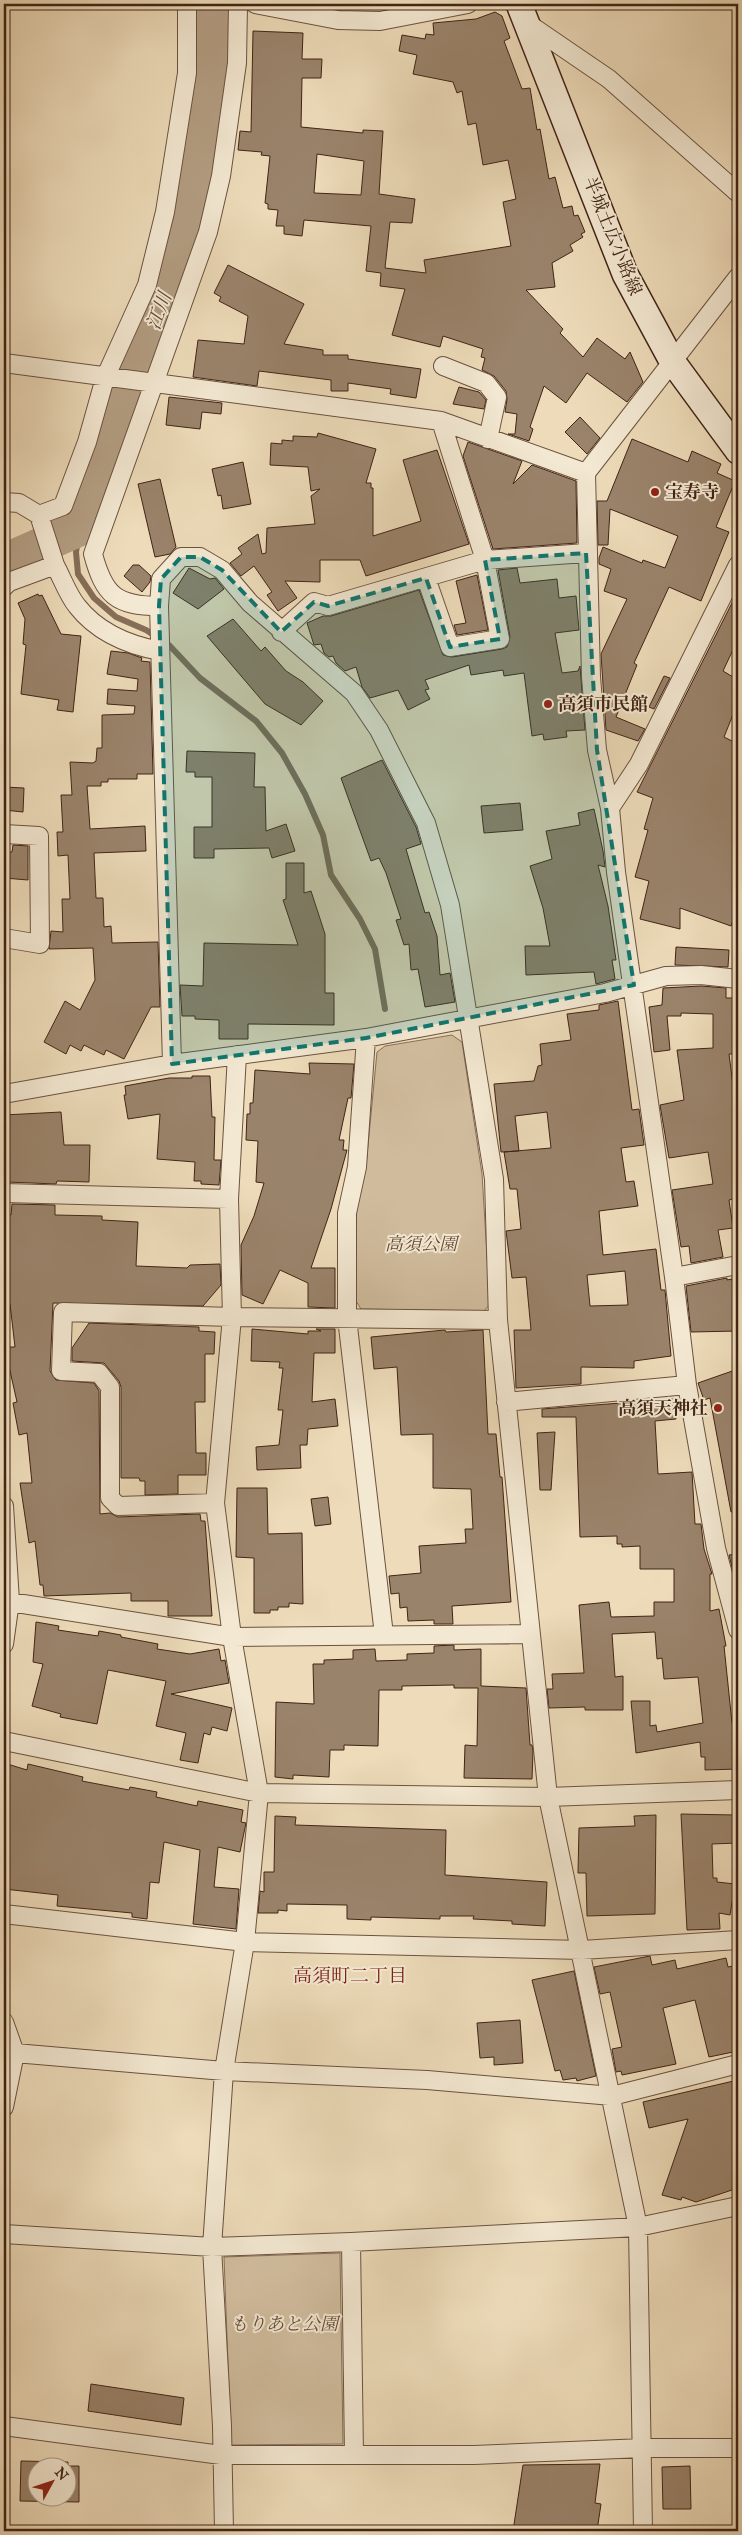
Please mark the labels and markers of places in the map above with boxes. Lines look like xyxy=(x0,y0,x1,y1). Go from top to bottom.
place label: 宝寿寺 xyxy=(665,481,719,503)
marker: 宝寿寺 xyxy=(649,486,661,498)
place label: 高須市民館 xyxy=(558,693,648,715)
marker: 高須市民館 xyxy=(542,698,554,710)
place label: 高須天神社 xyxy=(618,1397,708,1419)
marker: 高須天神社 xyxy=(712,1402,724,1414)

